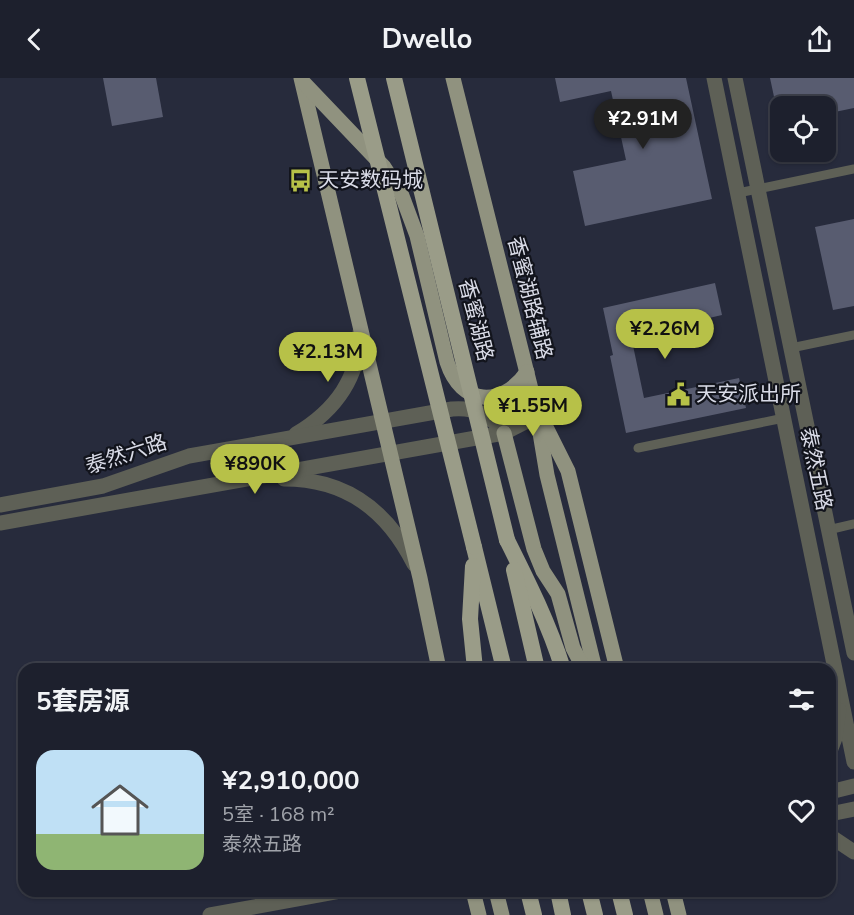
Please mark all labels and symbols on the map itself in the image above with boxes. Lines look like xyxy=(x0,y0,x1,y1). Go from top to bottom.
pin: ¥2.91M xyxy=(594,99,692,150)
place label: 天安数码城 xyxy=(318,166,423,194)
bus stop icon: 天安数码城 xyxy=(287,167,313,193)
street label: 香蜜湖路辅路 xyxy=(501,233,559,363)
street label: 香蜜湖路 xyxy=(452,276,500,364)
pin: ¥2.26M xyxy=(616,309,714,360)
pin: ¥2.13M xyxy=(279,332,377,383)
place label: 天安派出所 xyxy=(696,380,801,408)
public building icon: 天安派出所 xyxy=(665,381,691,407)
pin: ¥1.55M xyxy=(484,386,582,437)
street label: 泰然五路 xyxy=(794,425,838,513)
street label: 泰然六路 xyxy=(82,428,170,480)
pin: ¥890K xyxy=(213,444,297,495)

